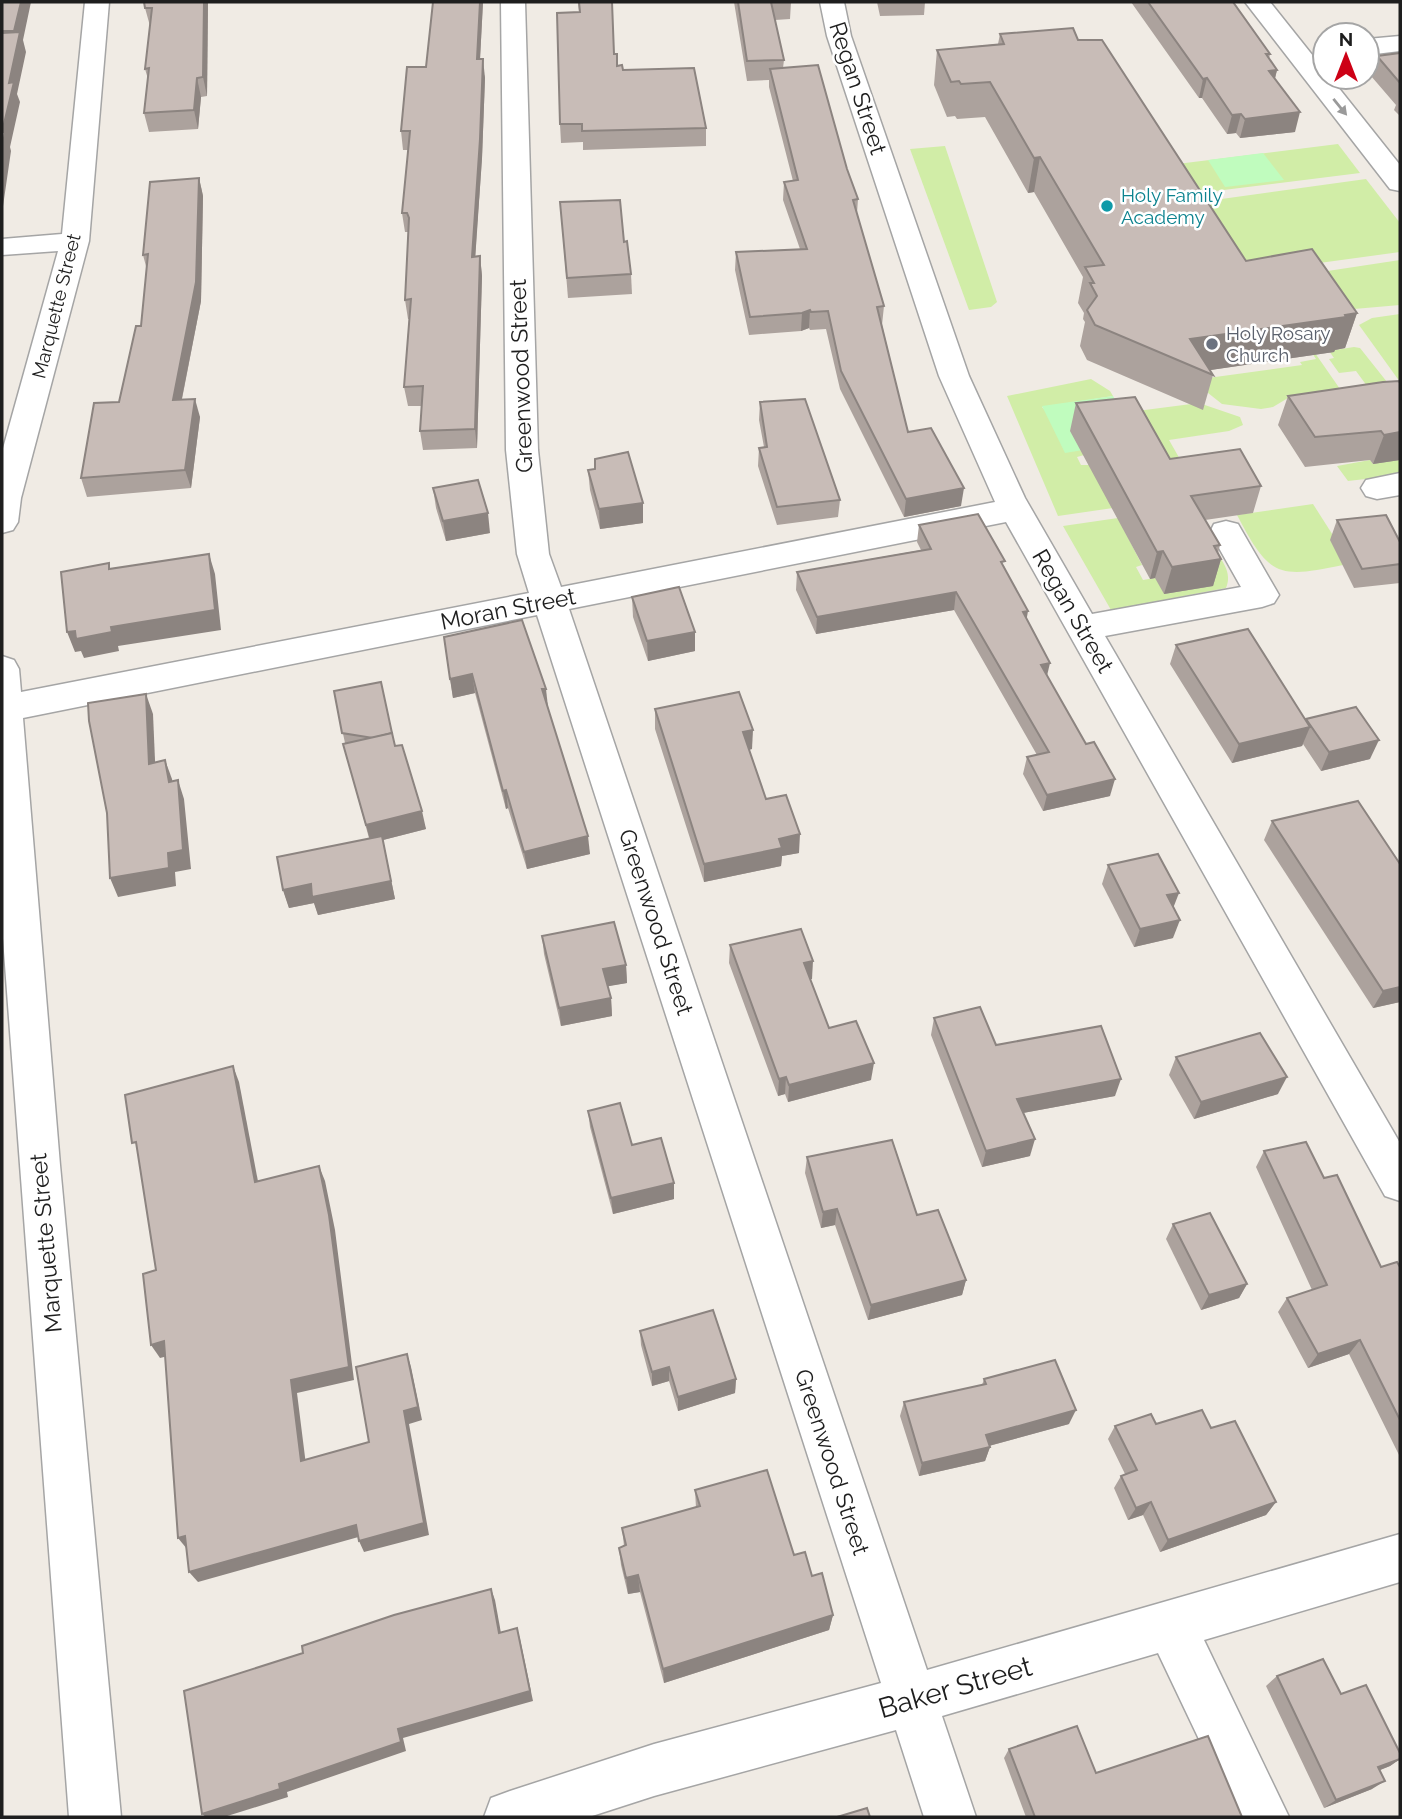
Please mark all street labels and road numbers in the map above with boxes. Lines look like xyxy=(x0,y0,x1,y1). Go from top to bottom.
street label: Regan Street xyxy=(824,18,893,158)
street label: Marquette Street xyxy=(27,231,85,381)
street label: Greenwood Street xyxy=(504,278,537,473)
street label: Regan Street xyxy=(1027,544,1120,677)
street label: Moran Street xyxy=(438,582,578,635)
street label: Greenwood Street xyxy=(614,825,699,1019)
street label: Marquette Street xyxy=(24,1152,67,1334)
street label: Greenwood Street xyxy=(790,1365,875,1559)
street label: Baker Street xyxy=(874,1650,1036,1725)

